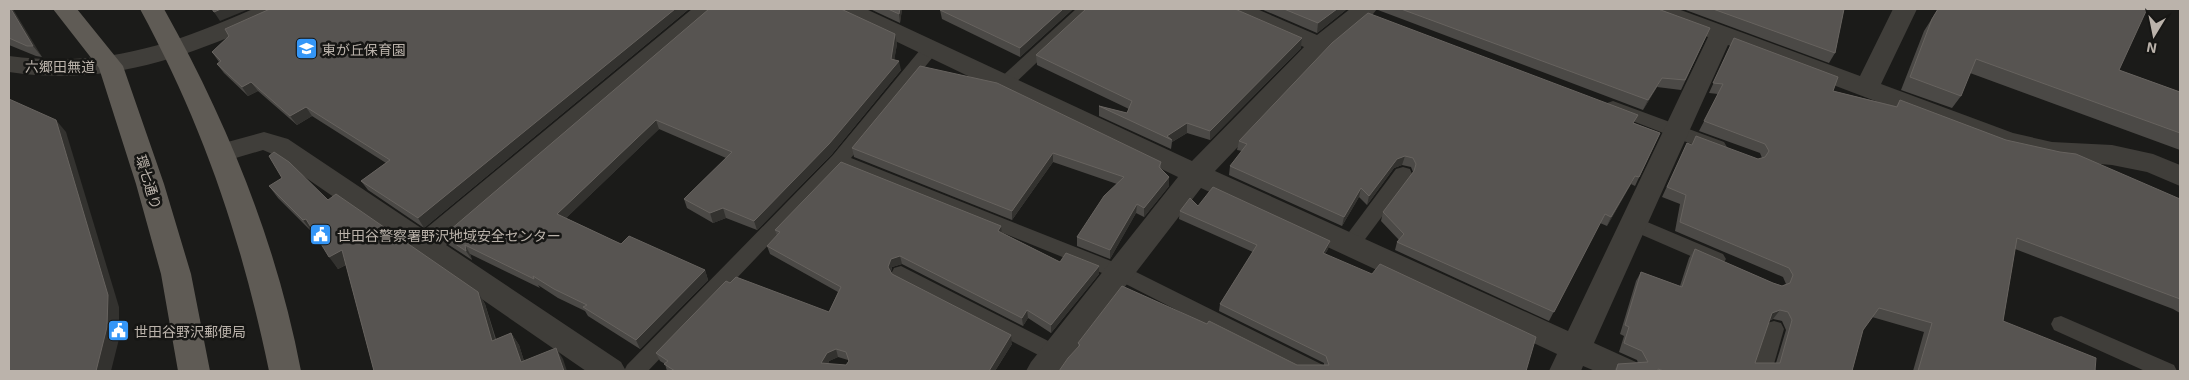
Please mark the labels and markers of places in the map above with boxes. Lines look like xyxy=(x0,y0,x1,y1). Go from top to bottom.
school or university icon: 東が丘保育園 xyxy=(294,37,318,61)
place label: 東が丘保育園 xyxy=(322,41,406,58)
public building icon: 世田谷警察署野沢地域安全センター xyxy=(309,223,333,247)
place label: 世田谷警察署野沢地域安全センター xyxy=(337,227,561,244)
public building icon: 世田谷野沢郵便局 xyxy=(106,319,130,343)
place label: 世田谷野沢郵便局 xyxy=(134,323,246,340)

